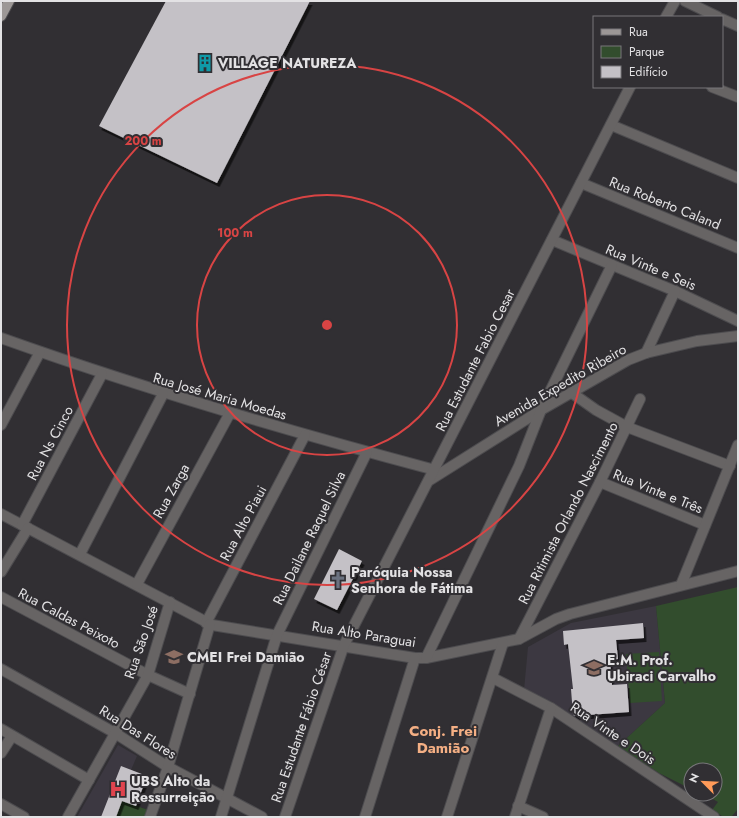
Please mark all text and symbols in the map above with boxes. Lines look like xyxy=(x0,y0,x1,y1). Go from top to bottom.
legend xyxy=(593,16,723,88)
text: Rua xyxy=(629,23,648,41)
text: Parque xyxy=(629,43,664,61)
building icon: VILLAGE NATUREZA xyxy=(195,53,215,73)
place label: VILLAGE NATUREZA xyxy=(217,53,357,73)
text: Edifício xyxy=(629,63,668,81)
text: 200 m xyxy=(124,132,162,150)
street label: Rua Roberto Caland xyxy=(606,172,724,234)
text: 100 m xyxy=(217,224,253,242)
street label: Rua Vinte e Seis xyxy=(603,239,700,295)
street label: Rua Estudante Fabio Cesar xyxy=(430,285,520,435)
centre of rings xyxy=(320,318,334,332)
street label: Avenida Expedito Ribeiro xyxy=(490,339,630,431)
street label: Rua José Maria Moedas xyxy=(151,367,290,425)
street label: Rua Ns Cinco xyxy=(22,402,78,484)
street label: Rua Ritimista Orlando Nascimento xyxy=(513,418,623,608)
street label: Rua Zarga xyxy=(148,460,194,522)
street label: Rua Vinte e Três xyxy=(610,464,706,518)
street label: Rua Dailane Raquel Silva xyxy=(268,468,350,608)
street label: Rua Alto Piaui xyxy=(215,482,271,564)
place label: Paróquia Nossa Senhora de Fátima xyxy=(351,562,473,598)
church icon: Paróquia Nossa Senhora de Fátima xyxy=(328,570,348,590)
street label: Rua Caldas Peixoto xyxy=(15,583,124,653)
street label: Rua São José xyxy=(119,603,163,681)
street label: Rua Alto Paraguai xyxy=(311,616,417,652)
school or university icon: CMEI Frei Damião xyxy=(164,647,184,667)
place label: CMEI Frei Damião xyxy=(187,647,305,667)
street label: Rua Estudante Fábio César xyxy=(266,649,336,805)
place label: E.M. Prof. Ubiraci Carvalho xyxy=(607,650,716,686)
school or university icon: E.M. Prof. Ubiraci Carvalho xyxy=(584,658,604,678)
street label: Rua Vinte e Dois xyxy=(566,697,660,769)
street label: Rua Das Flores xyxy=(96,700,181,764)
district label: Conj. Frei Damião xyxy=(409,720,477,759)
north arrow xyxy=(683,762,723,802)
place label: UBS Alto da Ressurreição xyxy=(131,771,215,807)
text: N xyxy=(685,771,703,785)
hospital icon: UBS Alto da Ressurreição xyxy=(108,779,128,799)

